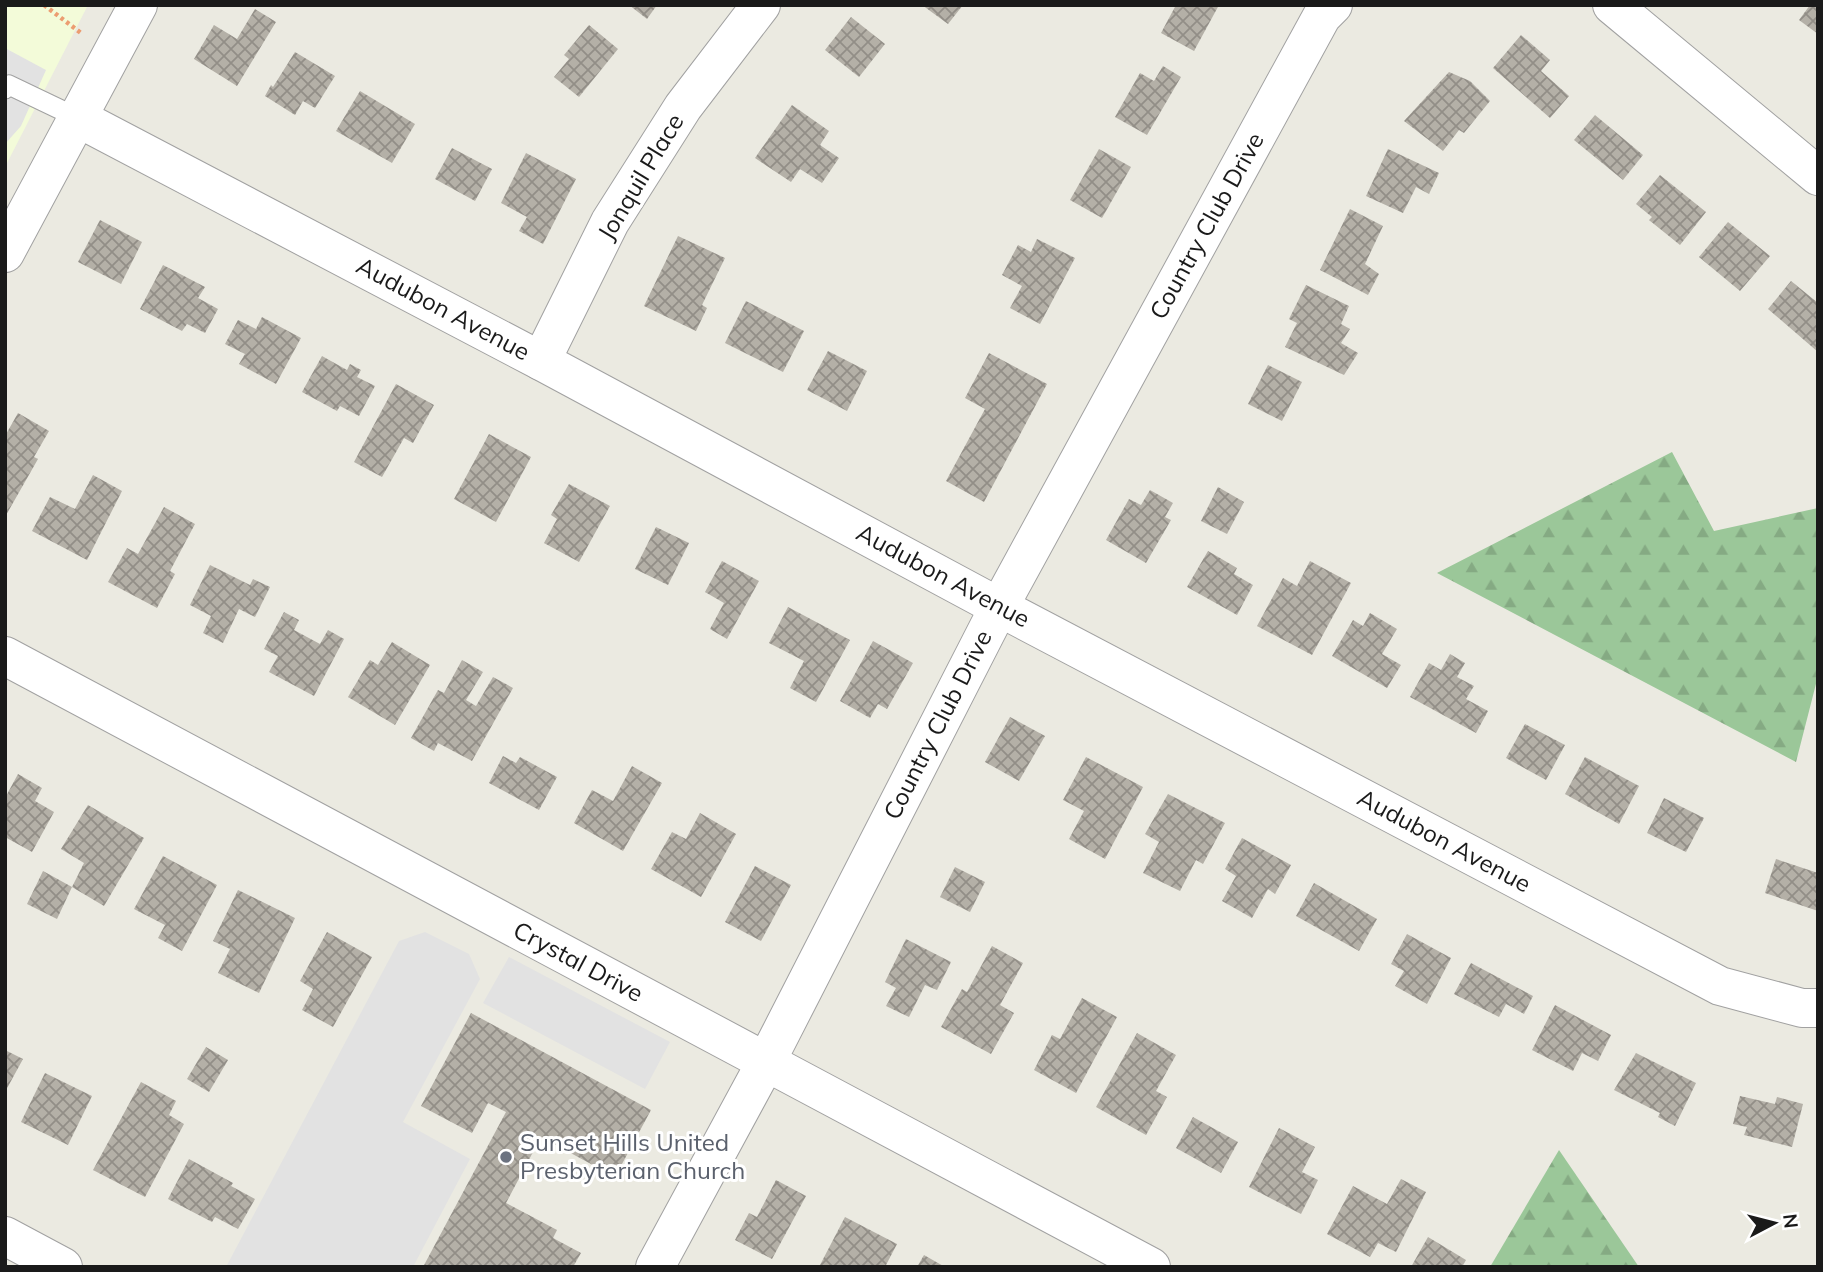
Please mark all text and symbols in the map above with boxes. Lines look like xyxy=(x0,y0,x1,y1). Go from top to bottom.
street label: Jonquil Place xyxy=(591,108,690,245)
street label: Country Club Drive xyxy=(1142,127,1270,324)
street label: Audubon Avenue xyxy=(352,250,535,366)
street label: Audubon Avenue xyxy=(852,517,1035,633)
street label: Country Club Drive xyxy=(876,625,998,824)
street label: Audubon Avenue xyxy=(1353,782,1536,898)
street label: Crystal Drive xyxy=(508,914,649,1008)
place label: Sunset Hills United Presbyterian Church xyxy=(520,1127,745,1185)
marker: Sunset Hills United Presbyterian Church xyxy=(498,1149,514,1165)
north arrow xyxy=(1739,1188,1809,1258)
text: N xyxy=(1778,1212,1804,1230)

